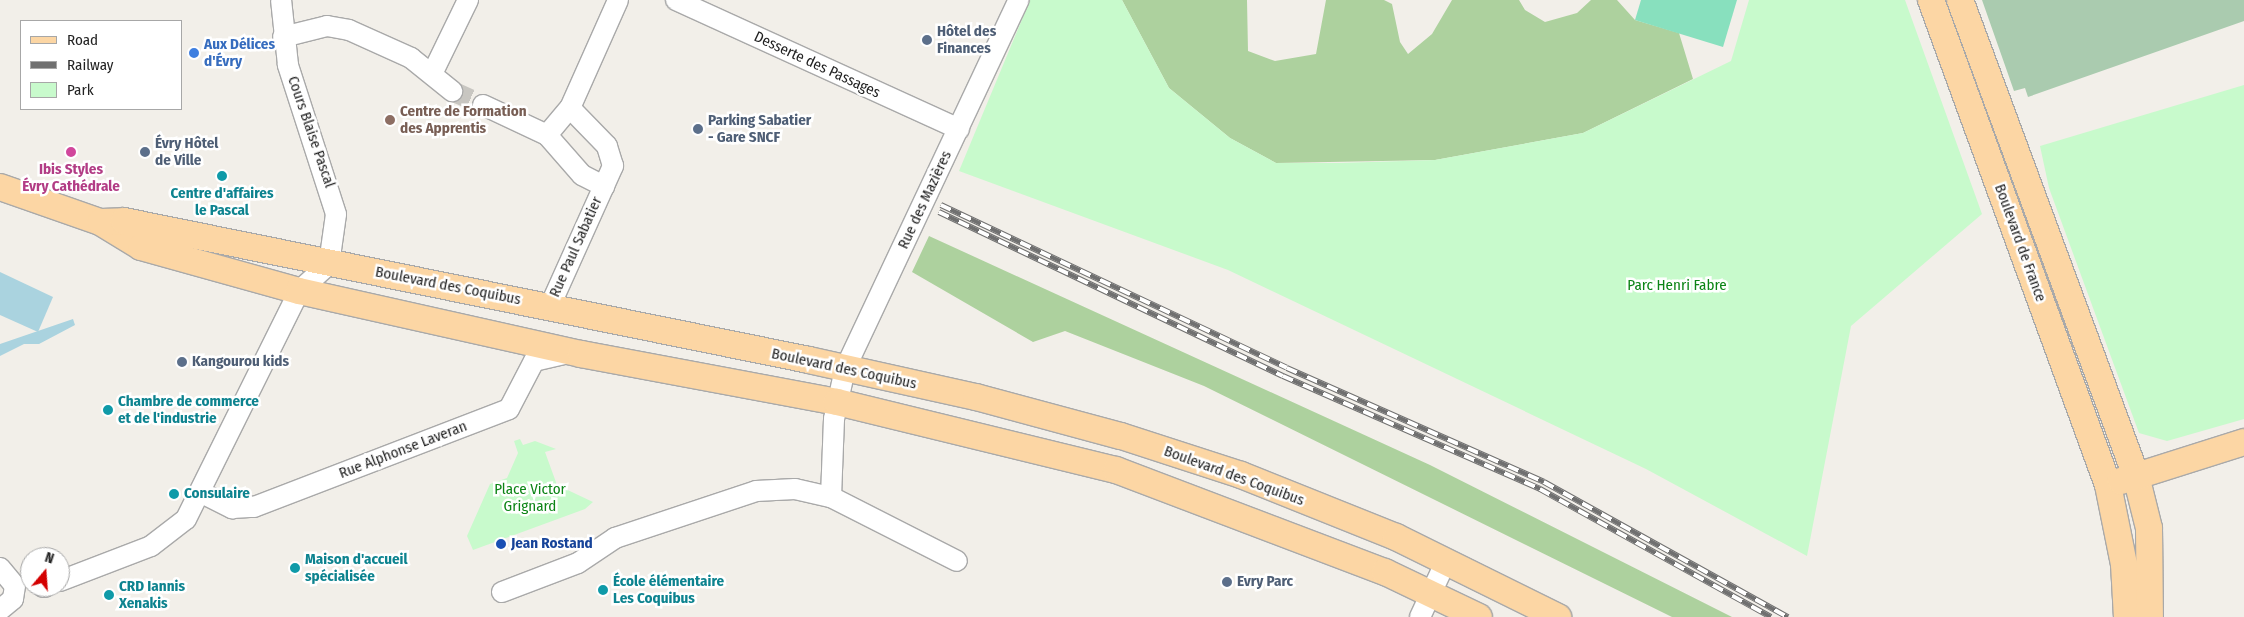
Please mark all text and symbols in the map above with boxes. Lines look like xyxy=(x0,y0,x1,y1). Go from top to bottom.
legend xyxy=(20,20,182,110)
place label: Hôtel des Finances xyxy=(937,22,996,57)
street label: Desserte des Passages xyxy=(751,28,883,102)
text: Road xyxy=(67,31,98,49)
marker: Hôtel des Finances xyxy=(921,34,933,46)
place label: Aux Délices d'Évry xyxy=(204,35,275,70)
marker: Aux Délices d'Évry xyxy=(188,47,200,59)
text: Railway xyxy=(67,56,114,74)
street label: Cours Blaise Pascal xyxy=(283,74,339,190)
text: Park xyxy=(67,81,94,99)
place label: Centre de Formation des Apprentis xyxy=(400,102,527,137)
place label: Parking Sabatier - Gare SNCF xyxy=(708,111,811,146)
marker: Centre de Formation des Apprentis xyxy=(384,114,396,126)
marker: Parking Sabatier - Gare SNCF xyxy=(692,123,704,135)
place label: Évry Hôtel de Ville xyxy=(155,134,218,169)
marker: Ibis Styles Évry Cathédrale xyxy=(65,146,77,158)
marker: Évry Hôtel de Ville xyxy=(139,146,151,158)
street label: Rue des Mazières xyxy=(894,148,956,252)
place label: Ibis Styles Évry Cathédrale xyxy=(22,160,120,195)
marker: Centre d'affaires le Pascal xyxy=(216,170,228,182)
street label: Boulevard de France xyxy=(1990,182,2050,304)
place label: Centre d'affaires le Pascal xyxy=(171,184,273,219)
street label: Rue Paul Sabatier xyxy=(546,194,606,300)
street label: Boulevard des Coquibus xyxy=(374,263,522,309)
park label: Parc Henri Fabre xyxy=(1627,277,1727,295)
street label: Boulevard des Coquibus xyxy=(770,345,918,393)
place label: Kangourou kids xyxy=(192,353,289,371)
marker: Kangourou kids xyxy=(176,356,188,368)
place label: Chambre de commerce et de l'industrie xyxy=(118,392,259,427)
marker: Chambre de commerce et de l'industrie xyxy=(102,404,114,416)
street label: Rue Alphonse Laveran xyxy=(337,417,469,483)
street label: Boulevard des Coquibus xyxy=(1161,442,1307,510)
park label: Place Victor Grignard xyxy=(494,480,566,515)
place label: Consulaire xyxy=(184,485,250,503)
marker: Consulaire xyxy=(168,488,180,500)
place label: Jean Rostand xyxy=(511,535,593,553)
marker: Jean Rostand xyxy=(495,538,507,550)
north arrow xyxy=(20,547,70,597)
text: N xyxy=(43,549,56,568)
place label: Maison d'accueil spécialisée xyxy=(305,550,407,585)
marker: Maison d'accueil spécialisée xyxy=(289,562,301,574)
place label: École élémentaire Les Coquibus xyxy=(613,572,724,607)
place label: Evry Parc xyxy=(1237,573,1293,591)
marker: Evry Parc xyxy=(1221,576,1233,588)
place label: CRD Iannis Xenakis xyxy=(119,577,185,612)
marker: École élémentaire Les Coquibus xyxy=(597,584,609,596)
marker: CRD Iannis Xenakis xyxy=(103,589,115,601)

